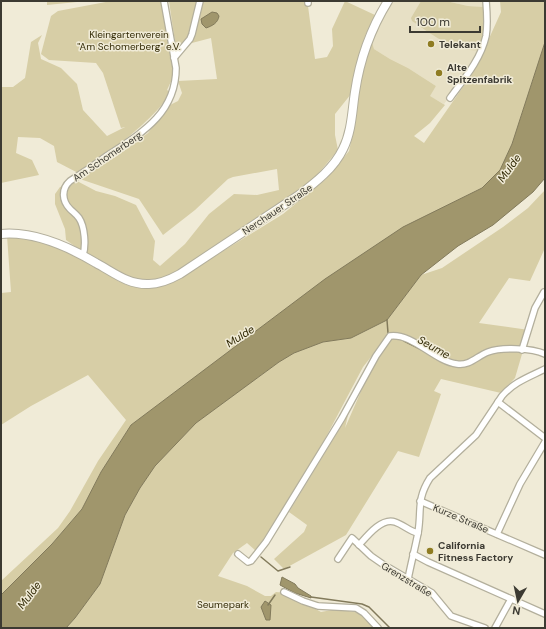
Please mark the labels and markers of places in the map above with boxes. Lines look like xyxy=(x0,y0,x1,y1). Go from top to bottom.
place label: Telekant xyxy=(439,38,481,51)
marker: Telekant xyxy=(426,39,436,49)
place label: Alte Spitzenfabrik xyxy=(447,61,512,86)
marker: Alte Spitzenfabrik xyxy=(434,68,444,78)
place label: California Fitness Factory xyxy=(438,539,513,564)
marker: California Fitness Factory xyxy=(425,546,435,556)

